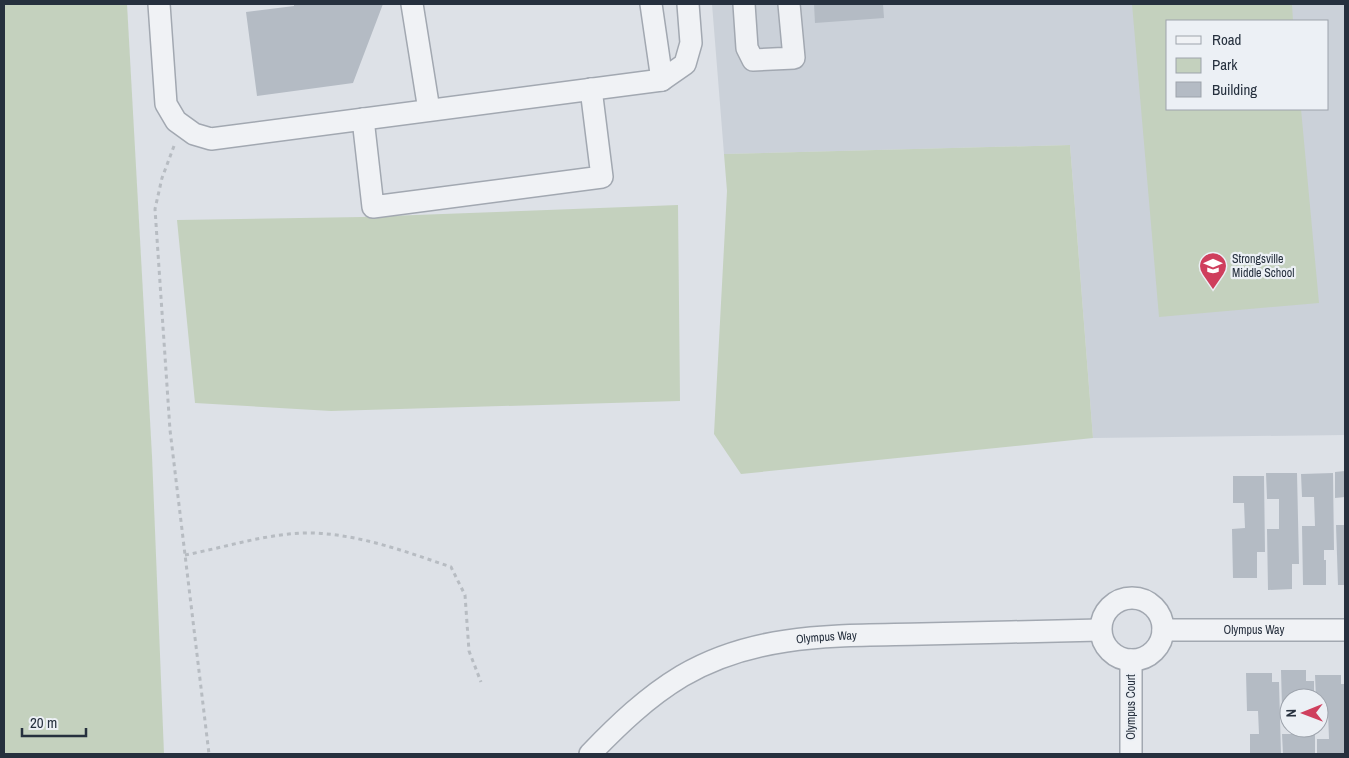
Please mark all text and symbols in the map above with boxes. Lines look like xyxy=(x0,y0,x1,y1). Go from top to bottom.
legend xyxy=(1166,20,1329,110)
text: Road xyxy=(1212,29,1241,50)
text: Park xyxy=(1212,54,1238,75)
text: Building xyxy=(1212,79,1257,100)
school or university icon: Strongsville Middle School xyxy=(1198,251,1228,290)
place label: Strongsville Middle School xyxy=(1232,251,1294,281)
street label: Olympus Way xyxy=(1224,622,1285,638)
street label: Olympus Way xyxy=(795,627,857,648)
street label: Olympus Court xyxy=(1123,674,1139,740)
north arrow xyxy=(1279,688,1329,738)
scale bar xyxy=(22,706,86,738)
text: N xyxy=(1282,709,1300,718)
text: 20 m xyxy=(30,712,57,733)

